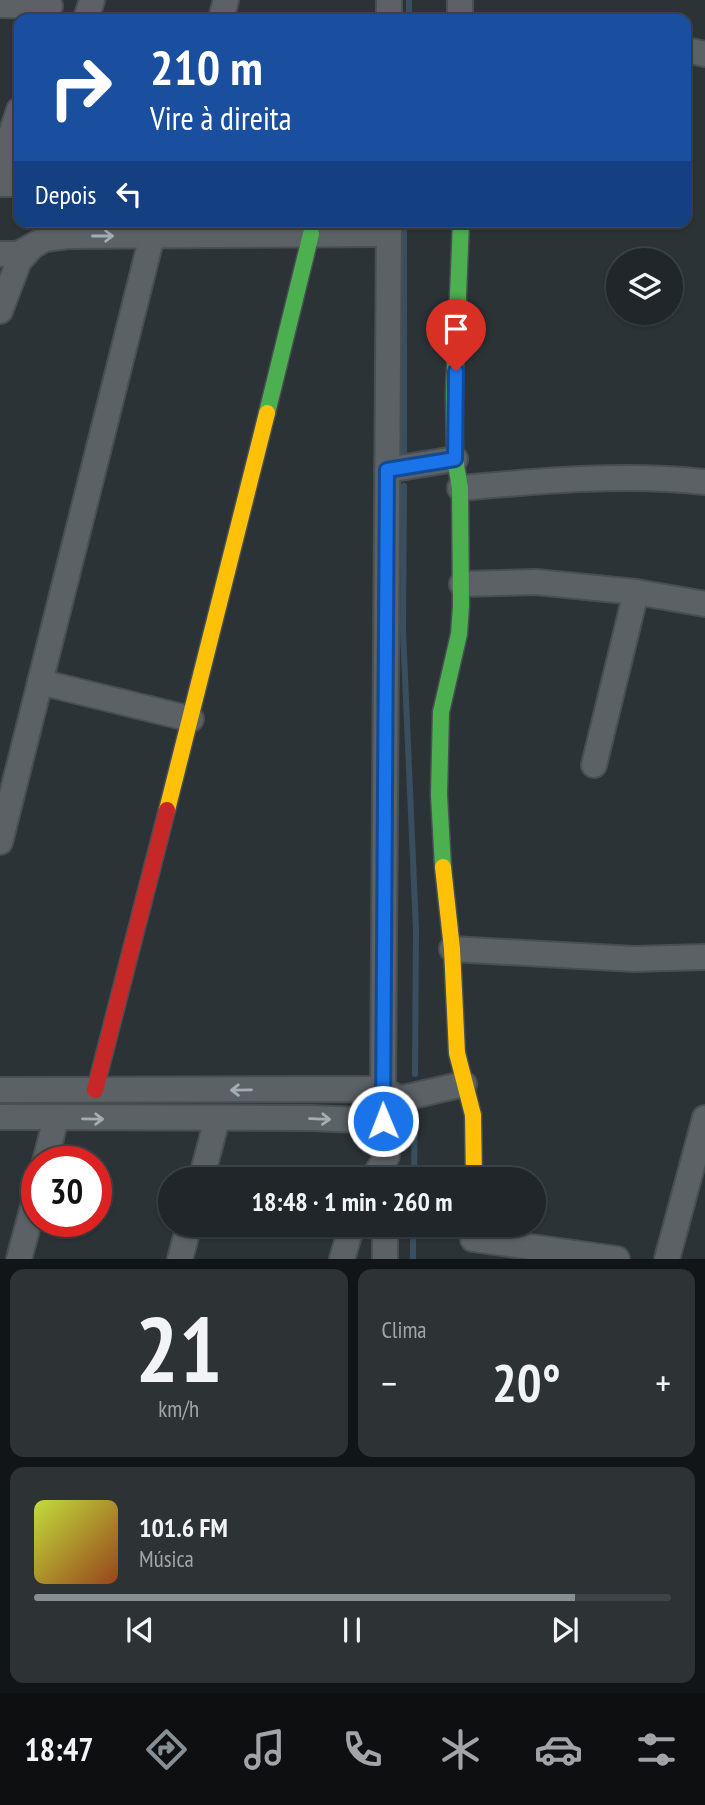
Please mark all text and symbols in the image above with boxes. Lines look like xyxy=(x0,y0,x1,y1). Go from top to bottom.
text: 210 m xyxy=(150,35,263,99)
icon: right xyxy=(35,42,126,133)
text: Vire à direita xyxy=(150,97,291,139)
icon: left xyxy=(110,175,148,213)
text: Depois xyxy=(35,178,96,211)
one-way arrow xyxy=(91,229,114,243)
map controls xyxy=(606,248,683,325)
button: layers xyxy=(606,248,683,325)
pin xyxy=(426,299,486,371)
icon: arrive xyxy=(437,310,475,348)
one-way arrow xyxy=(230,1083,253,1097)
position arrow xyxy=(346,1084,420,1158)
one-way arrow xyxy=(81,1112,104,1126)
one-way arrow xyxy=(308,1112,331,1125)
speed limit sign: 30 xyxy=(21,1146,112,1237)
text: 18:48 · 1 min · 260 m xyxy=(252,1185,452,1218)
text: 21 xyxy=(135,1289,222,1407)
text: Clima xyxy=(382,1315,427,1344)
text: 20° xyxy=(492,1349,561,1416)
text: − xyxy=(382,1358,397,1407)
text: + xyxy=(655,1358,671,1407)
text: km/h xyxy=(158,1394,199,1423)
text: 101.6 FM xyxy=(139,1511,228,1544)
text: Música xyxy=(139,1544,194,1573)
icon: previous xyxy=(121,1611,159,1649)
icon: pause xyxy=(333,1611,371,1649)
icon: next xyxy=(546,1611,584,1649)
icon: directions xyxy=(142,1725,191,1774)
icon: music xyxy=(240,1725,289,1774)
icon: phone xyxy=(338,1725,387,1774)
icon: climate xyxy=(436,1725,485,1774)
icon: car xyxy=(534,1725,583,1774)
icon: filters xyxy=(632,1725,681,1774)
text: 18:47 xyxy=(24,1728,94,1770)

